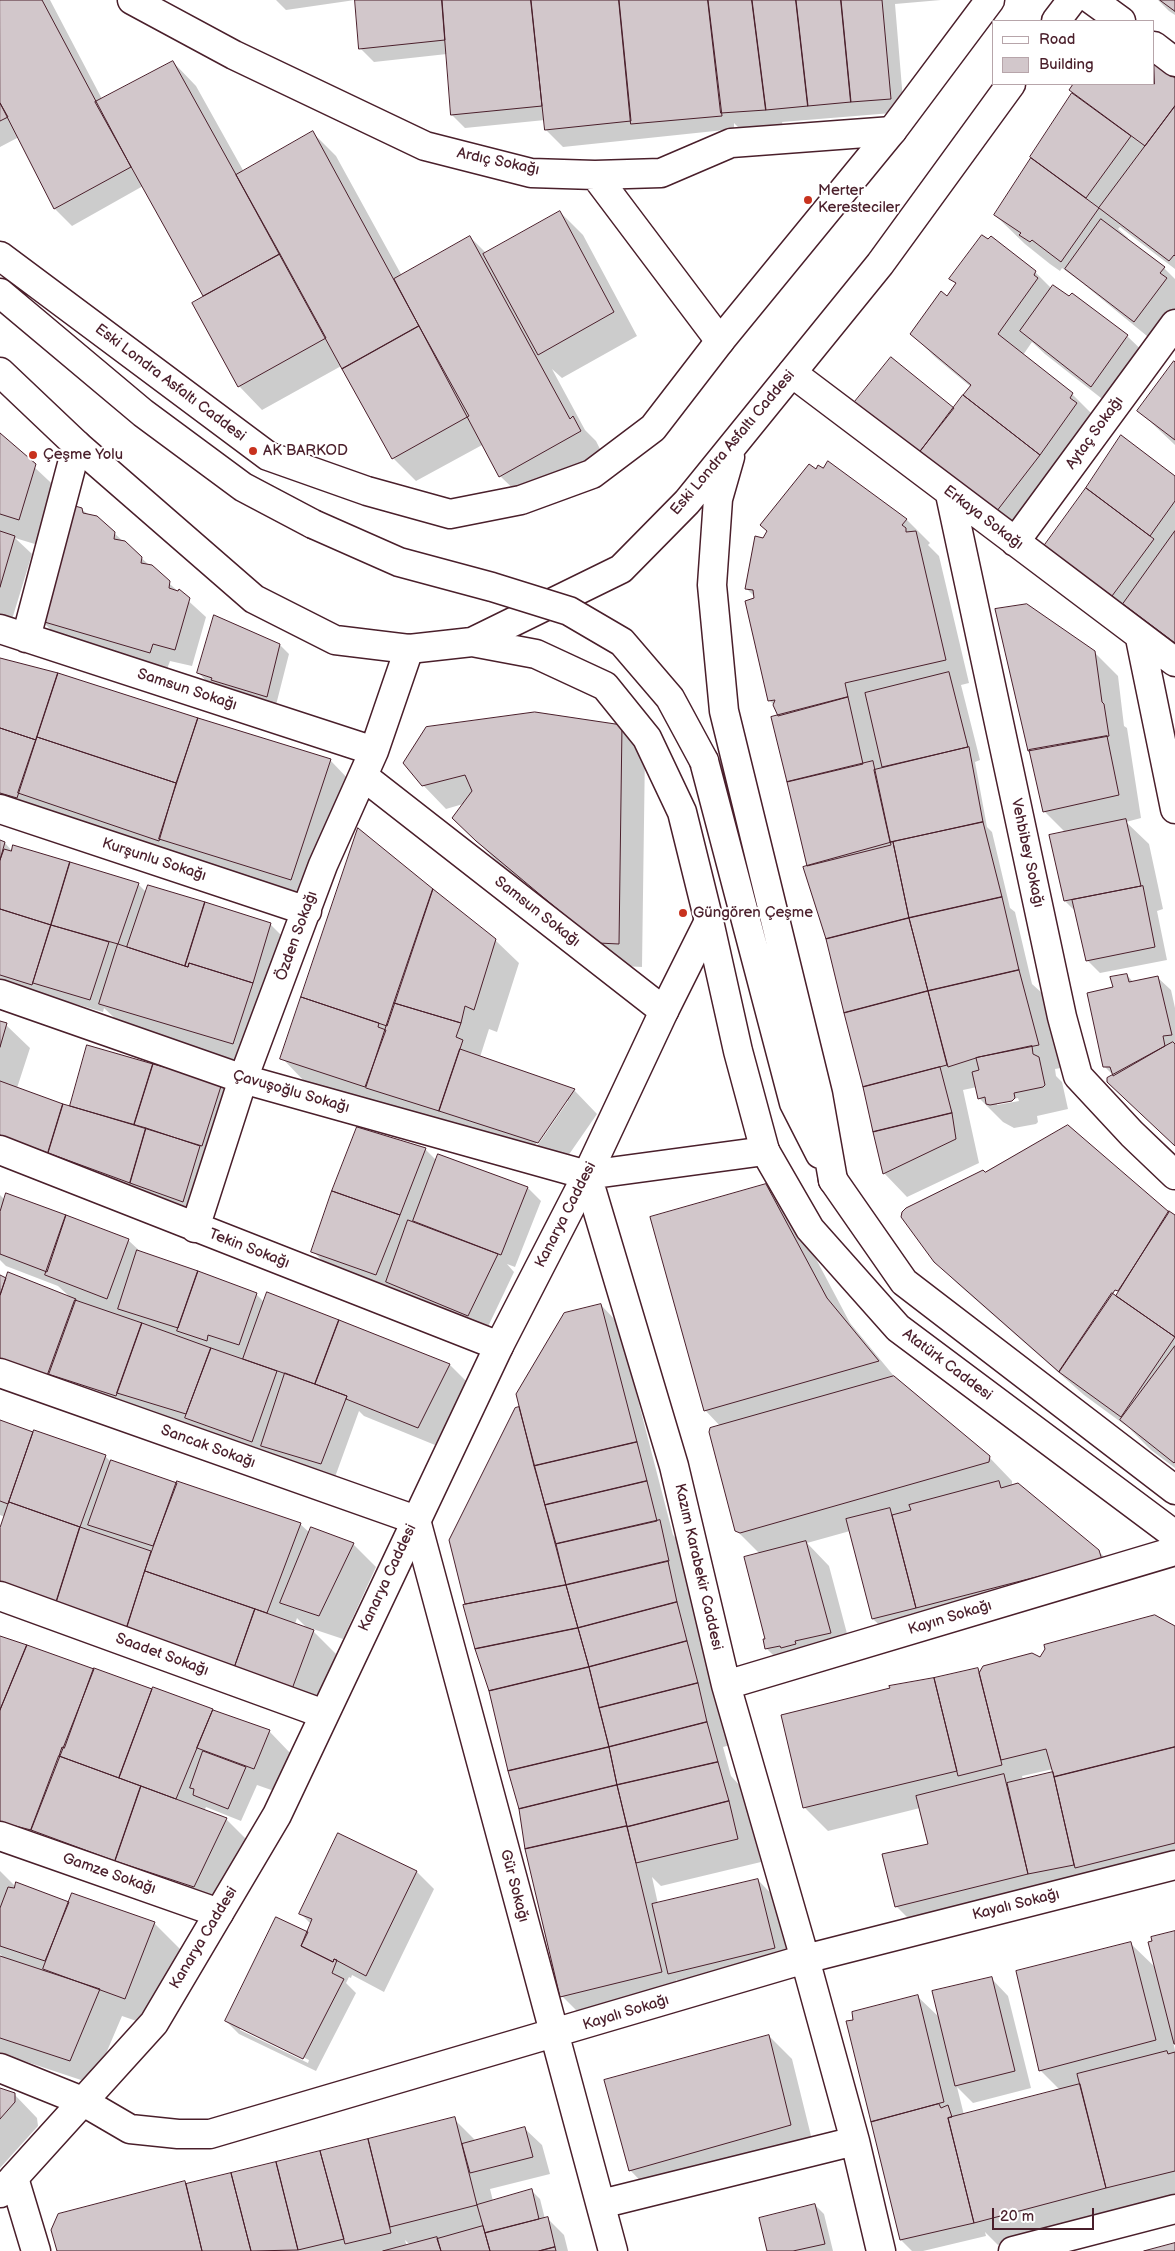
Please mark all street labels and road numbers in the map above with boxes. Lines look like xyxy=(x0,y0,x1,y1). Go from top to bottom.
street label: Ardıç Sokağı xyxy=(455,144,541,180)
street label: Eski Londra Asfaltı Caddesi xyxy=(91,320,249,446)
street label: Eski Londra Asfaltı Caddesi xyxy=(667,367,799,519)
street label: Aytaç Sokağı xyxy=(1063,393,1127,473)
street label: Erkaya Sokağı xyxy=(940,482,1026,554)
street label: Samsun Sokağı xyxy=(135,665,239,715)
street label: Vehbibey Sokağı xyxy=(1007,797,1047,909)
street label: Kurşunlu Sokağı xyxy=(100,835,208,885)
street label: Samsun Sokağı xyxy=(491,873,583,951)
street label: Özden Sokağı xyxy=(272,889,322,983)
street label: Çavuşoğlu Sokağı xyxy=(231,1067,351,1117)
street label: Kanarya Caddesi xyxy=(532,1159,600,1271)
street label: Tekin Sokağı xyxy=(206,1225,292,1273)
street label: Atatürk Caddesi xyxy=(899,1325,995,1405)
street label: Sancak Sokağı xyxy=(158,1422,258,1472)
street label: Kazım Karabekir Caddesi xyxy=(670,1482,726,1652)
street label: Kanarya Caddesi xyxy=(355,1522,421,1634)
street label: Kayın Sokağı xyxy=(906,1597,994,1639)
street label: Saadet Sokağı xyxy=(113,1630,211,1680)
street label: Gür Sokağı xyxy=(496,1848,532,1924)
street label: Gamze Sokağı xyxy=(60,1850,158,1898)
street label: Kanarya Caddesi xyxy=(166,1884,242,1992)
street label: Kayalı Sokağı xyxy=(971,1885,1061,1925)
street label: Kayalı Sokağı xyxy=(581,1991,671,2035)

